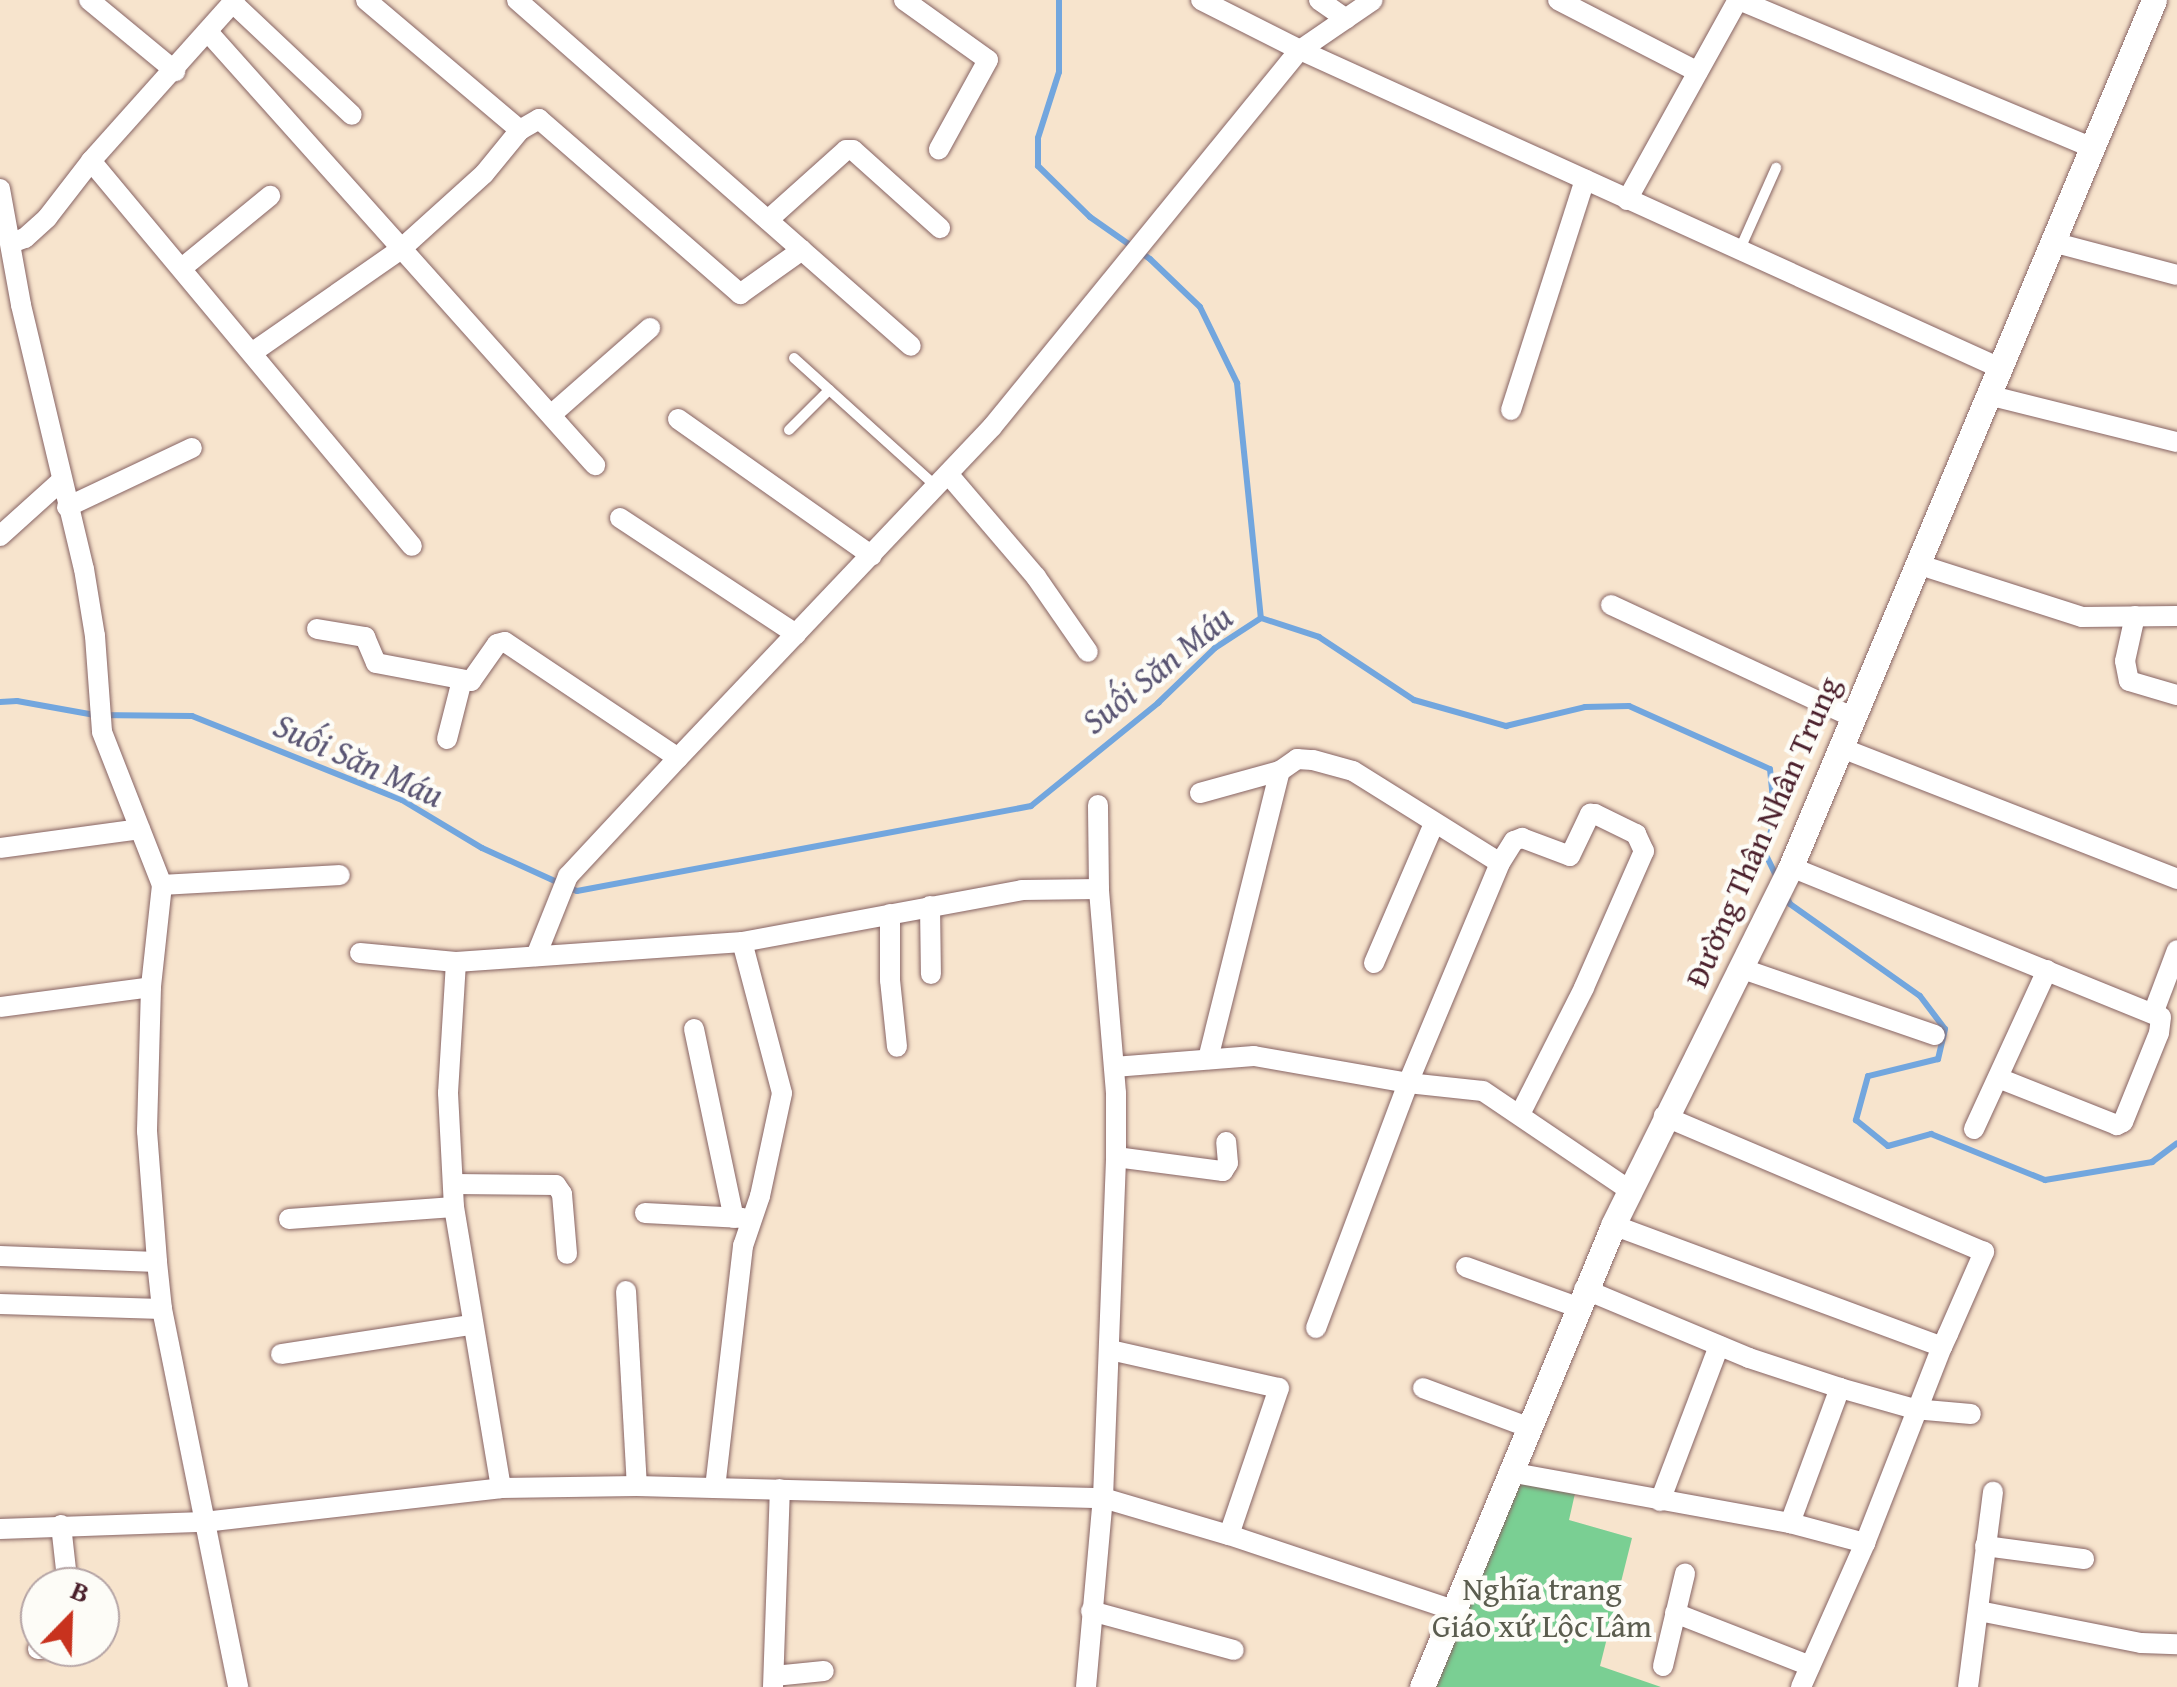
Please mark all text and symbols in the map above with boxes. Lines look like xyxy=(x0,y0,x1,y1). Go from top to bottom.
water label: Suối Săn Máu xyxy=(1073,596,1241,742)
street label: Đường Thân Nhân Trung xyxy=(1677,671,1849,993)
water label: Suối Săn Máu xyxy=(267,704,451,816)
north arrow xyxy=(20,1567,120,1667)
text: B xyxy=(65,1569,97,1613)
park label: Nghĩa trang Giáo xứ Lộc Lâm xyxy=(1432,1571,1652,1646)

